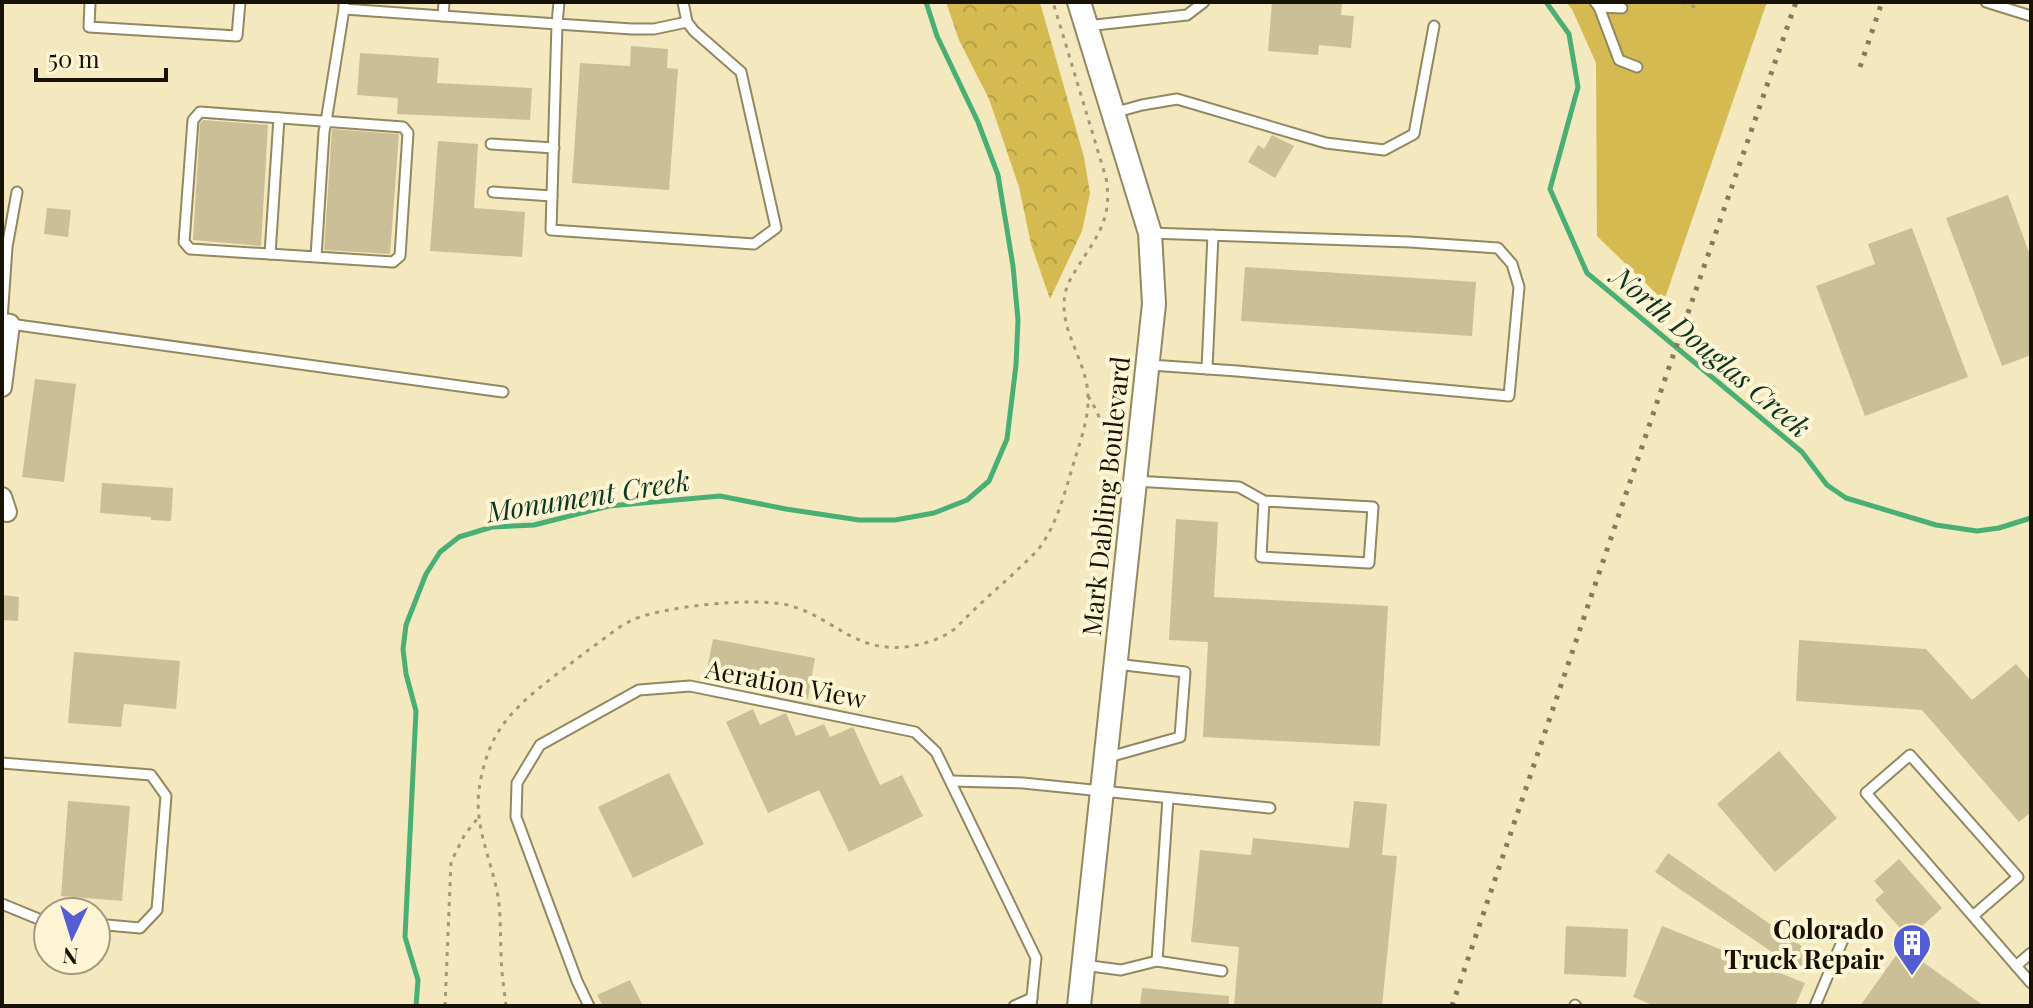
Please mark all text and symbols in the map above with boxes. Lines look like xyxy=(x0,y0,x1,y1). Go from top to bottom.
scale bar xyxy=(36,32,166,82)
text: 50 m xyxy=(48,42,100,74)
water label: North Douglas Creek xyxy=(1603,255,1819,445)
street label: Mark Dabling Boulevard xyxy=(1073,354,1137,638)
water label: Monument Creek xyxy=(483,461,692,529)
street label: Aeration View xyxy=(702,650,869,716)
north arrow xyxy=(32,896,112,976)
place label: Colorado Truck Repair xyxy=(1724,911,1884,976)
building icon: Colorado Truck Repair xyxy=(1891,922,1933,977)
text: N xyxy=(61,941,80,972)

